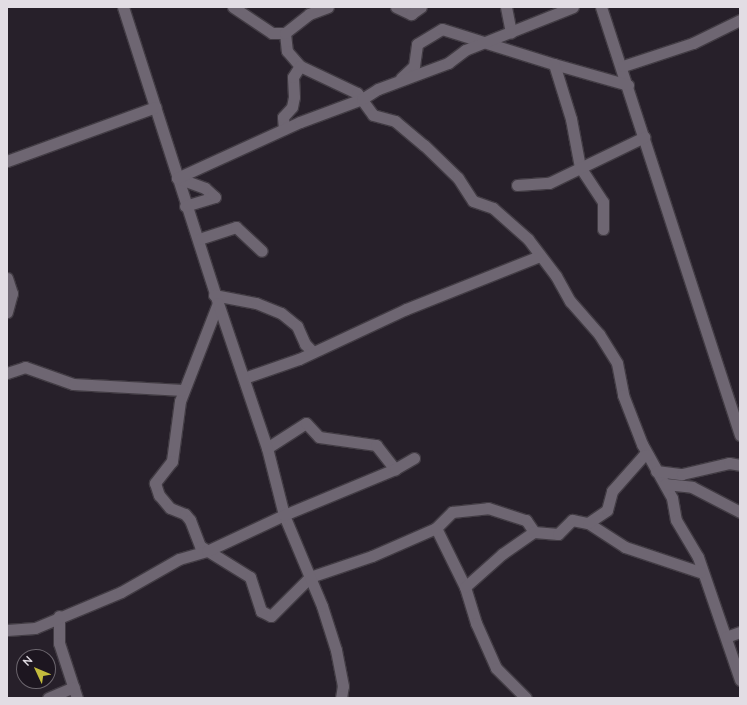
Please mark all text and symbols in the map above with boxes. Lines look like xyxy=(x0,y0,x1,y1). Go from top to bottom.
north arrow xyxy=(16,649,56,689)
text: N xyxy=(19,653,36,669)

